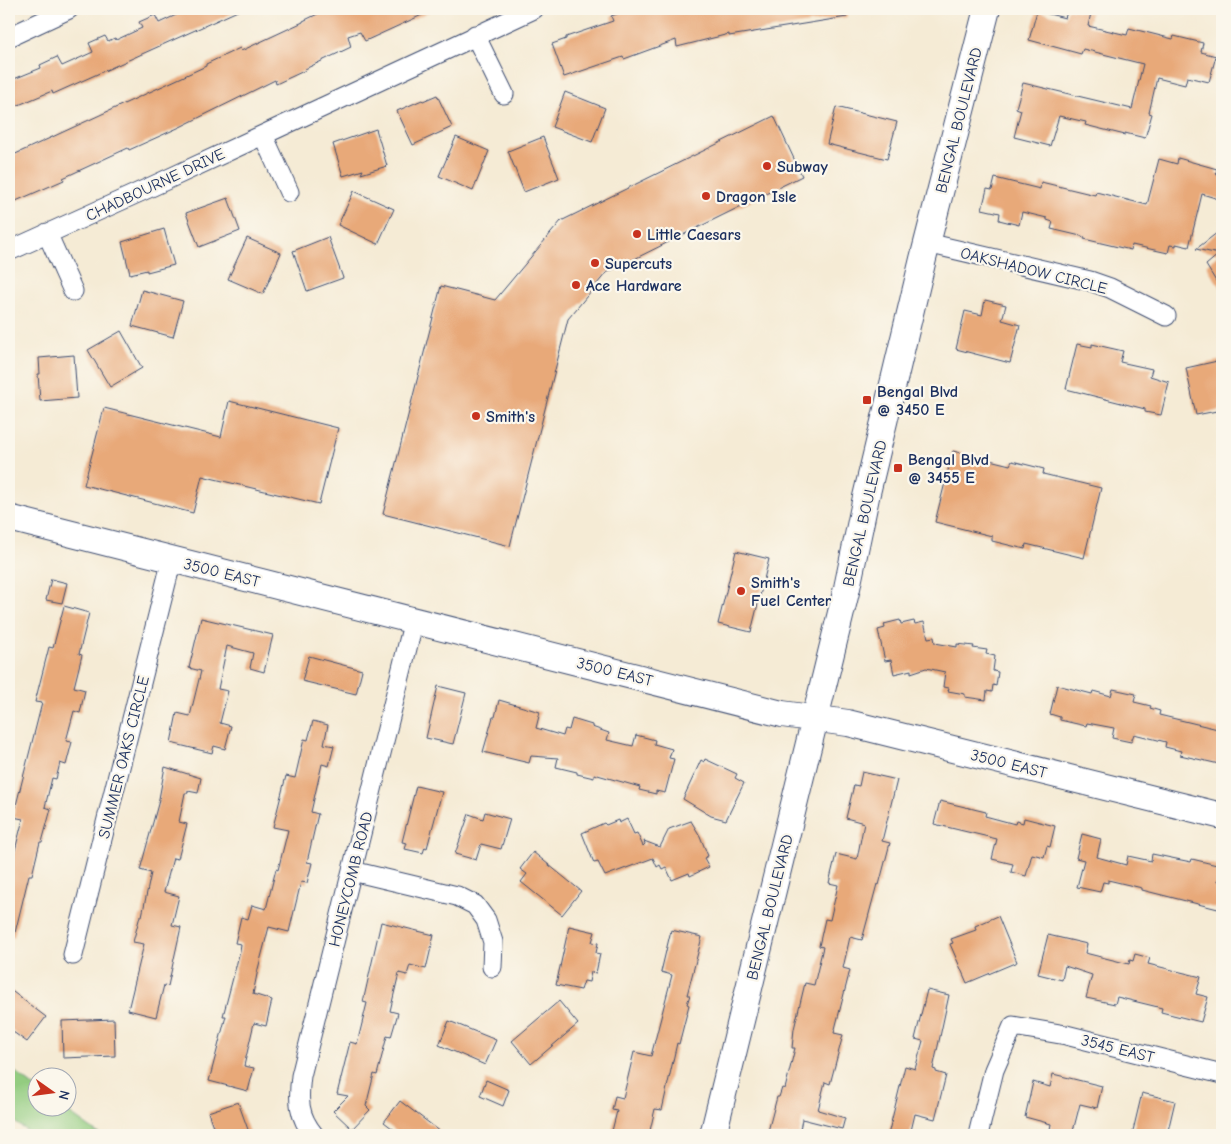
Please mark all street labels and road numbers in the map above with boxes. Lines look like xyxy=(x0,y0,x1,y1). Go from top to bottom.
street label: BENGAL BOULEVARD xyxy=(932,45,986,195)
street label: CHADBOURNE DRIVE xyxy=(83,145,228,225)
street label: OAKSHADOW CIRCLE xyxy=(959,244,1109,298)
street label: BENGAL BOULEVARD xyxy=(839,438,891,588)
street label: 3500 EAST xyxy=(182,555,262,591)
street label: 3500 EAST xyxy=(575,654,655,690)
street label: SUMMER OAKS CIRCLE xyxy=(95,674,153,840)
street label: 3500 EAST xyxy=(969,746,1049,782)
street label: HONEYCOMB ROAD xyxy=(325,810,376,949)
street label: BENGAL BOULEVARD xyxy=(743,832,797,982)
street label: 3545 EAST xyxy=(1079,1031,1157,1067)

